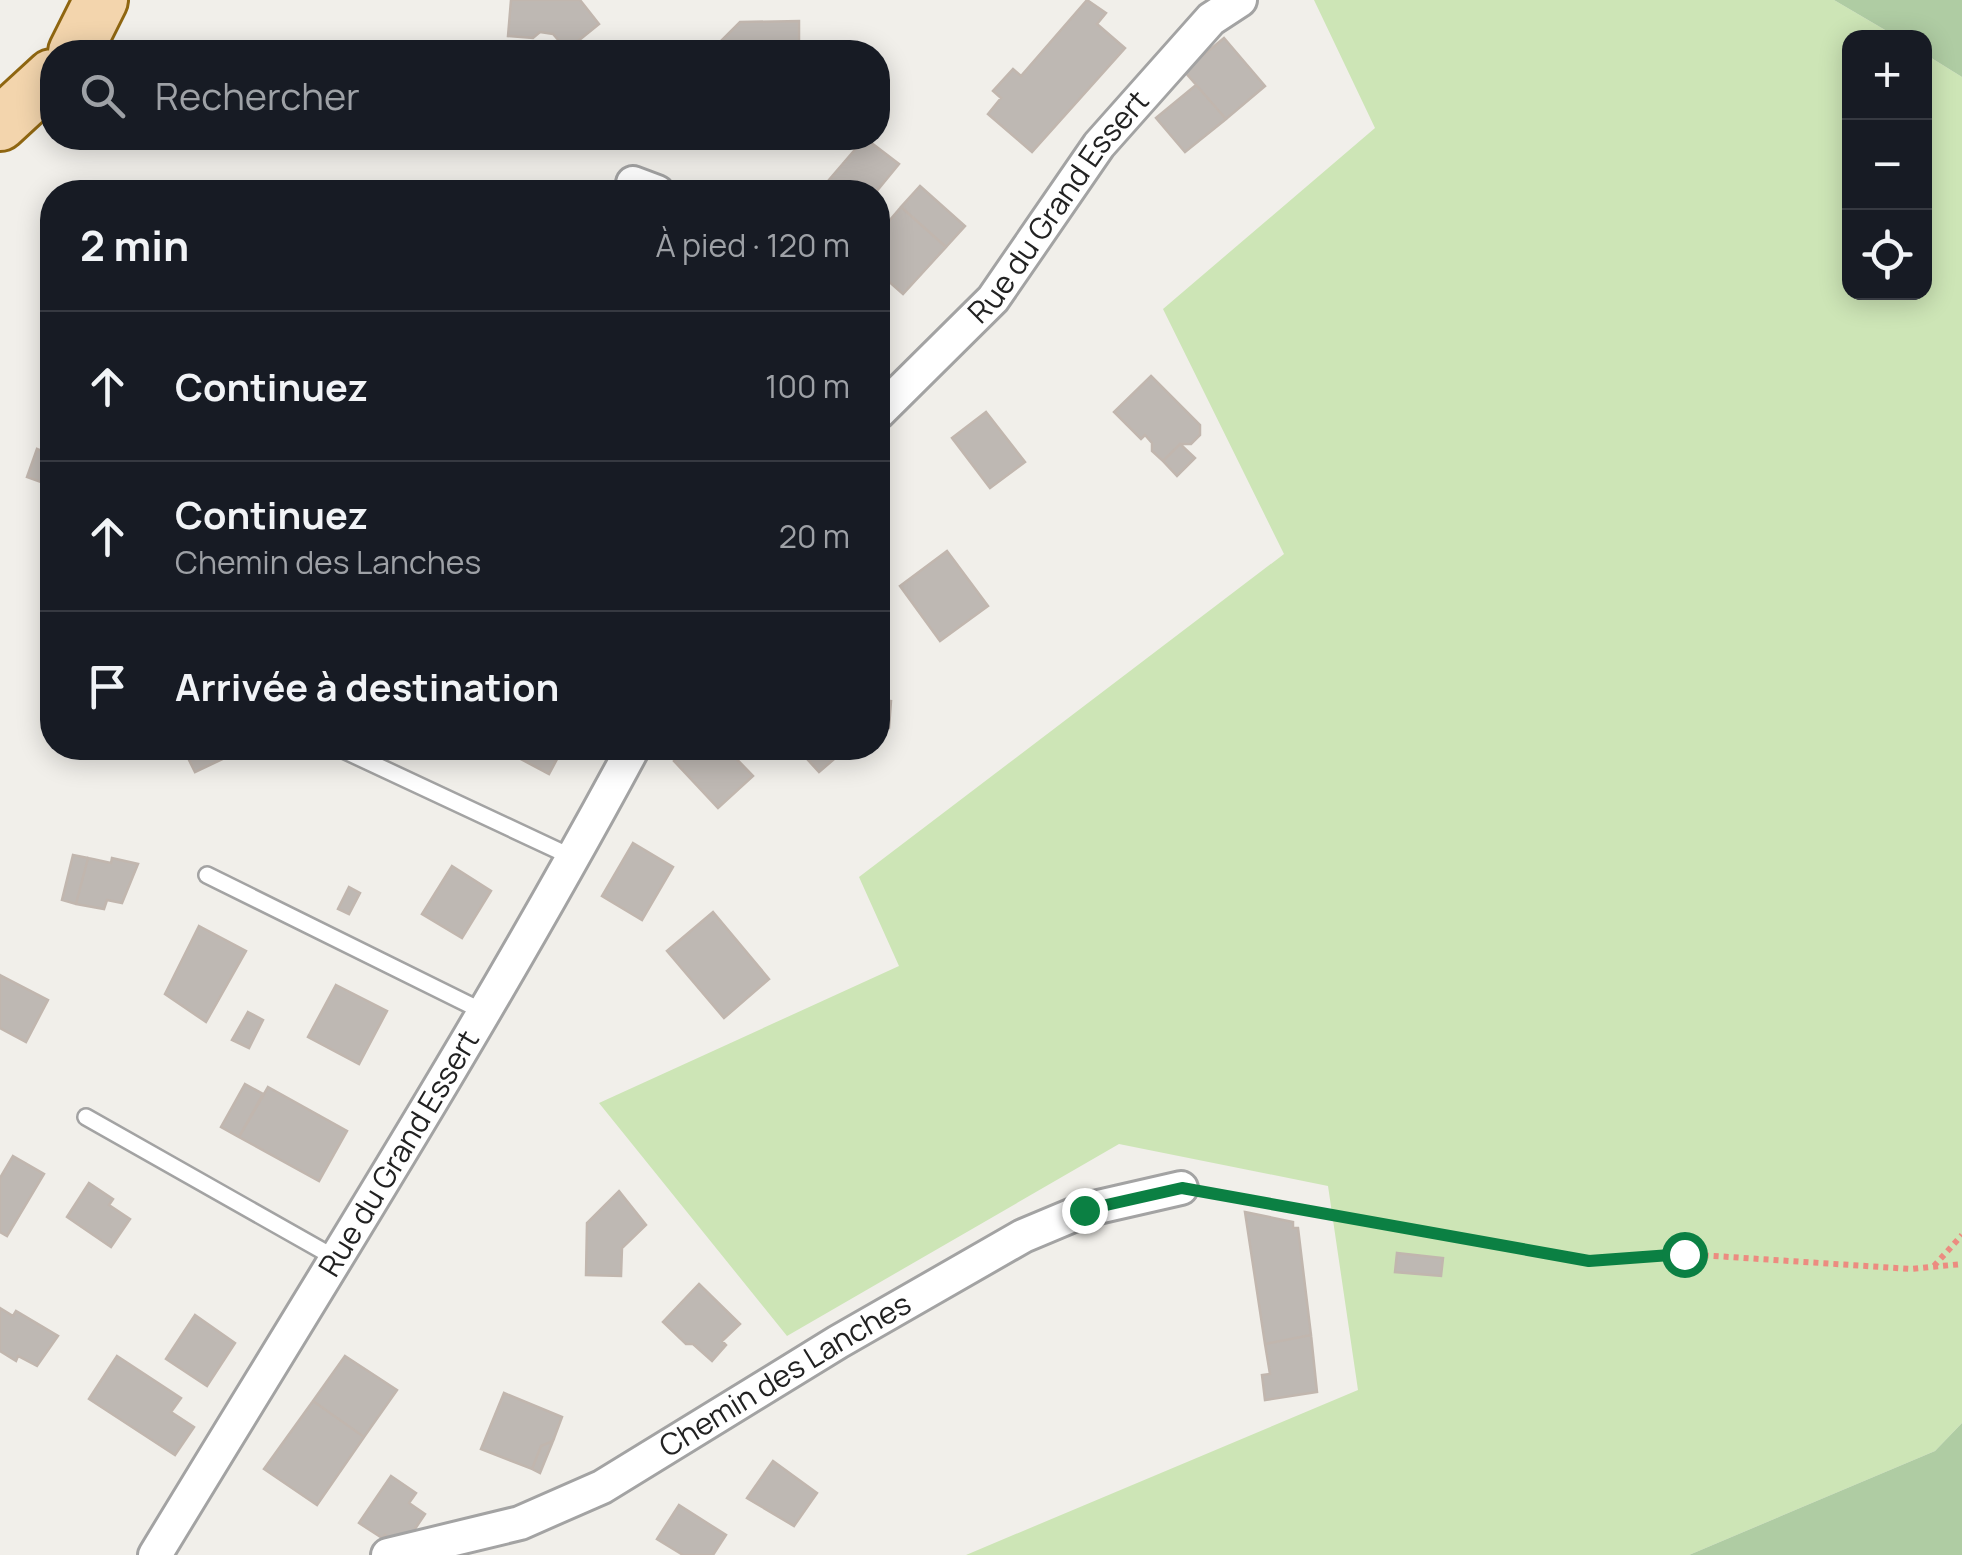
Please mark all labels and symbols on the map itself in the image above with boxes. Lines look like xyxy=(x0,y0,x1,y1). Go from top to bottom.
street label: Rue du Grand Essert xyxy=(958,81,1157,332)
street label: Rue du Grand Essert xyxy=(308,1022,488,1284)
route end xyxy=(1062,1188,1108,1234)
route start xyxy=(1662,1232,1708,1278)
street label: Chemin des Lanches xyxy=(651,1283,918,1466)

